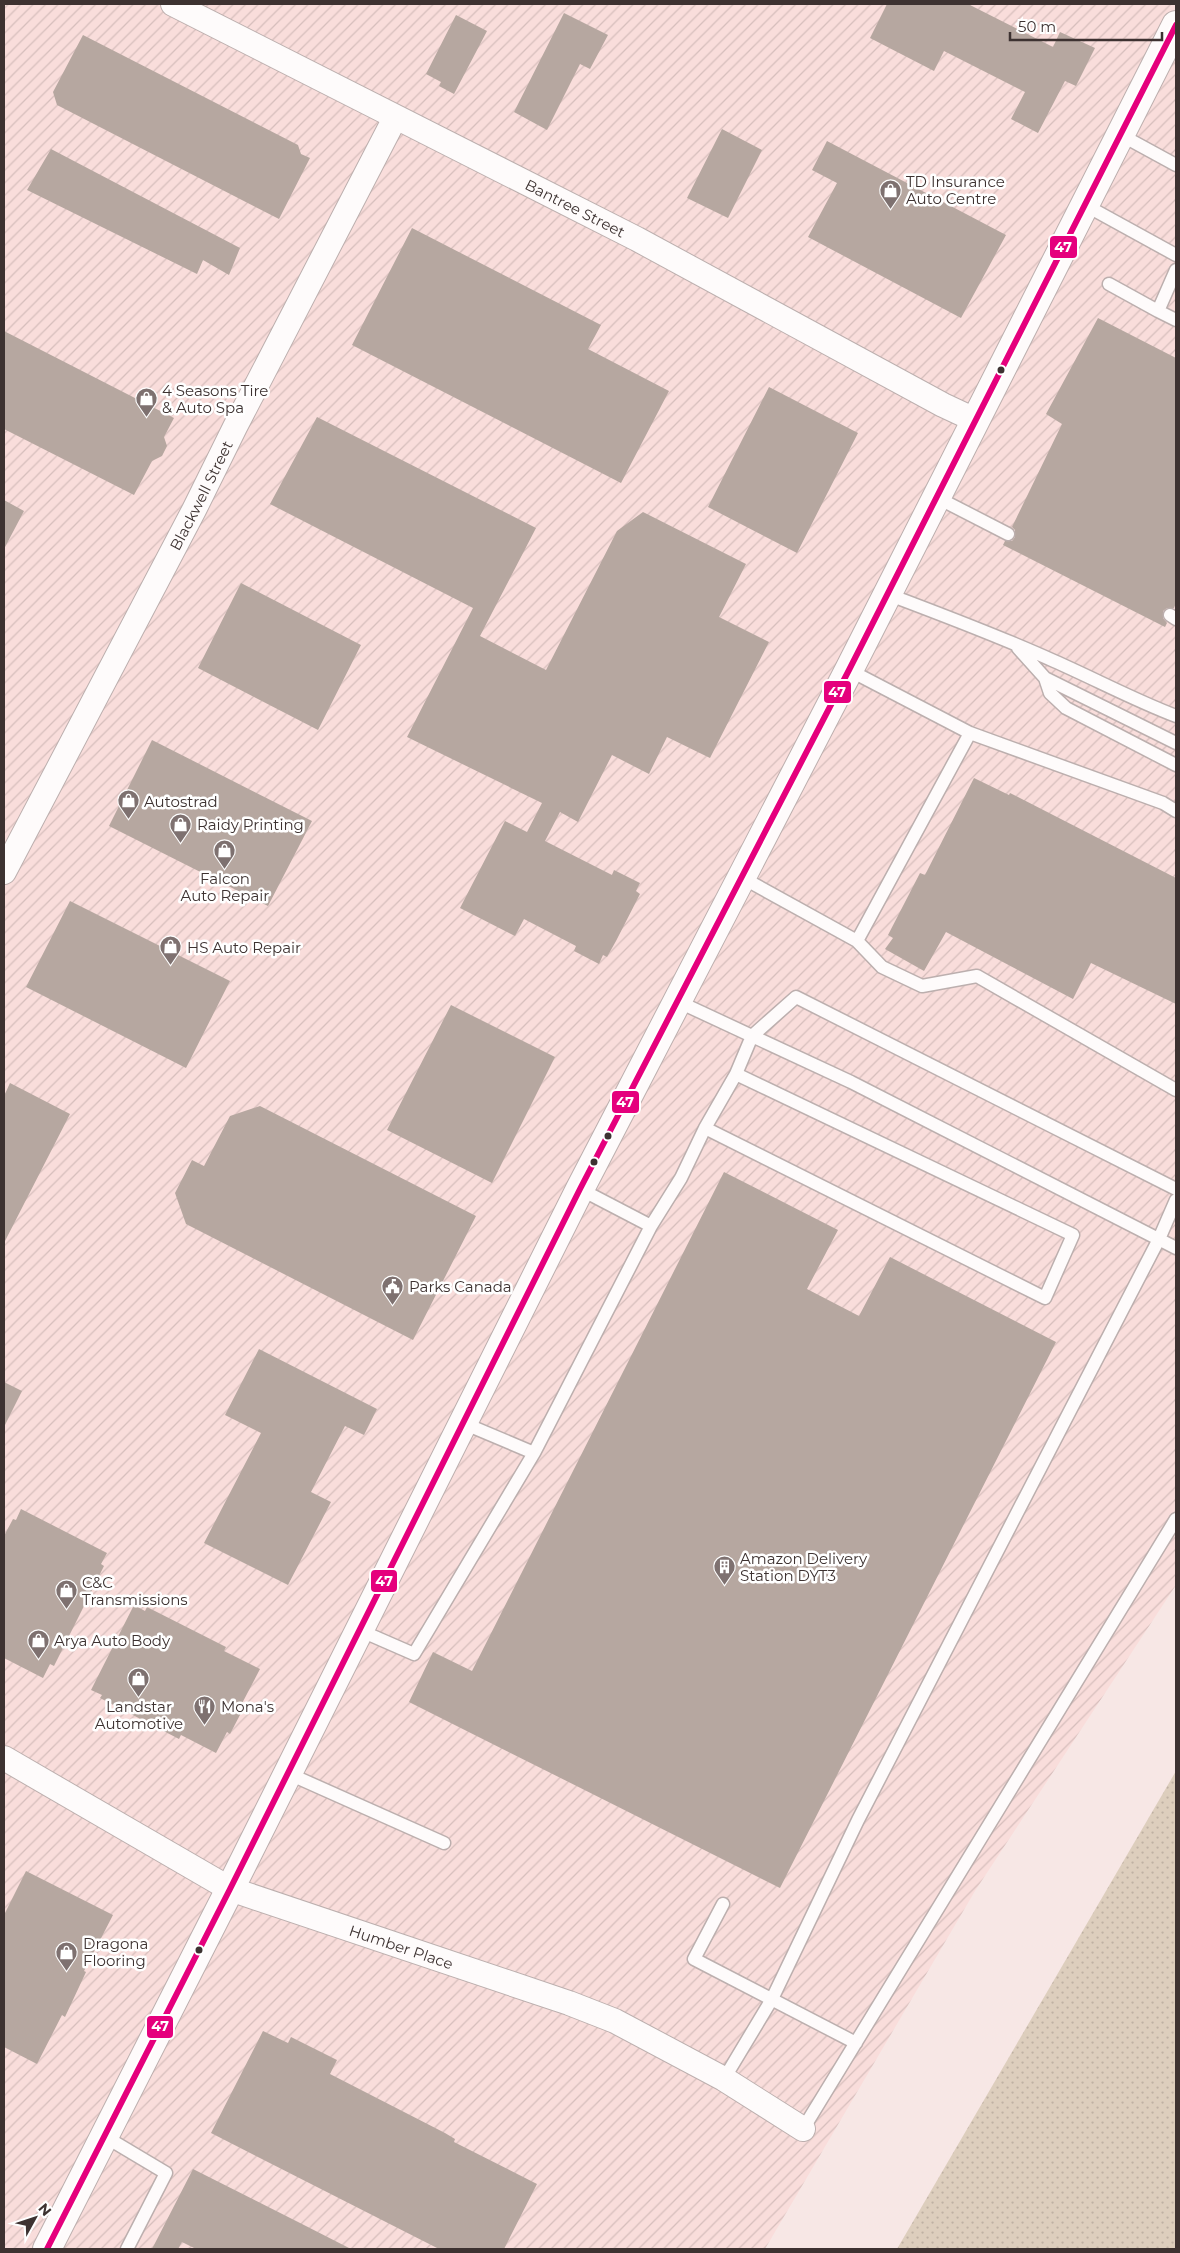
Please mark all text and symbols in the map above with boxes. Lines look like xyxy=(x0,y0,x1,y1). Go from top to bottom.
scale bar xyxy=(1010,10,1162,42)
text: 50 m xyxy=(1018,17,1056,36)
place label: TD Insurance Auto Centre xyxy=(906,172,1005,208)
street label: Bantree Street xyxy=(522,175,629,241)
shop icon: TD Insurance Auto Centre xyxy=(878,178,902,209)
line badge: 47 xyxy=(1049,235,1078,259)
text: 47 xyxy=(1054,238,1072,256)
unlabelled marker xyxy=(996,365,1006,375)
place label: 4 Seasons Tire & Auto Spa xyxy=(162,381,268,417)
shop icon: 4 Seasons Tire & Auto Spa xyxy=(134,387,158,418)
street label: Blackwell Street xyxy=(165,437,236,553)
line badge: 47 xyxy=(823,680,852,704)
text: 47 xyxy=(828,683,846,701)
shop icon: Autostrad xyxy=(116,789,140,820)
place label: Autostrad xyxy=(144,792,218,811)
shop icon: Raidy Printing xyxy=(169,812,193,843)
place label: Raidy Printing xyxy=(197,815,304,834)
shop icon: Falcon Auto Repair xyxy=(213,838,237,869)
place label: Falcon Auto Repair xyxy=(181,869,269,905)
shop icon: HS Auto Repair xyxy=(159,935,183,966)
place label: HS Auto Repair xyxy=(187,938,301,957)
line badge: 47 xyxy=(611,1090,640,1114)
text: 47 xyxy=(616,1093,634,1111)
unlabelled marker xyxy=(603,1131,613,1141)
unlabelled marker xyxy=(589,1157,599,1167)
public building icon: Parks Canada xyxy=(381,1274,405,1305)
place label: Parks Canada xyxy=(409,1277,512,1296)
place label: Amazon Delivery Station DYT3 xyxy=(740,1549,868,1585)
building icon: Amazon Delivery Station DYT3 xyxy=(712,1555,736,1586)
line badge: 47 xyxy=(370,1569,398,1593)
text: 47 xyxy=(375,1572,393,1590)
place label: C&C Transmissions xyxy=(82,1573,188,1609)
shop icon: C&C Transmissions xyxy=(54,1579,78,1610)
shop icon: Arya Auto Body xyxy=(26,1628,50,1659)
place label: Arya Auto Body xyxy=(54,1631,171,1650)
shop icon: Landstar Automotive xyxy=(127,1666,151,1697)
restaurant icon: Mona's xyxy=(193,1694,217,1725)
place label: Landstar Automotive xyxy=(95,1697,183,1733)
place label: Mona's xyxy=(221,1697,274,1716)
street label: Humber Place xyxy=(347,1920,456,1973)
place label: Dragona Flooring xyxy=(83,1934,148,1970)
shop icon: Dragona Flooring xyxy=(55,1940,79,1971)
unlabelled marker xyxy=(194,1945,204,1955)
line badge: 47 xyxy=(146,2015,174,2039)
text: 47 xyxy=(151,2017,169,2035)
north arrow xyxy=(10,2193,60,2243)
text: N xyxy=(34,2200,55,2220)

